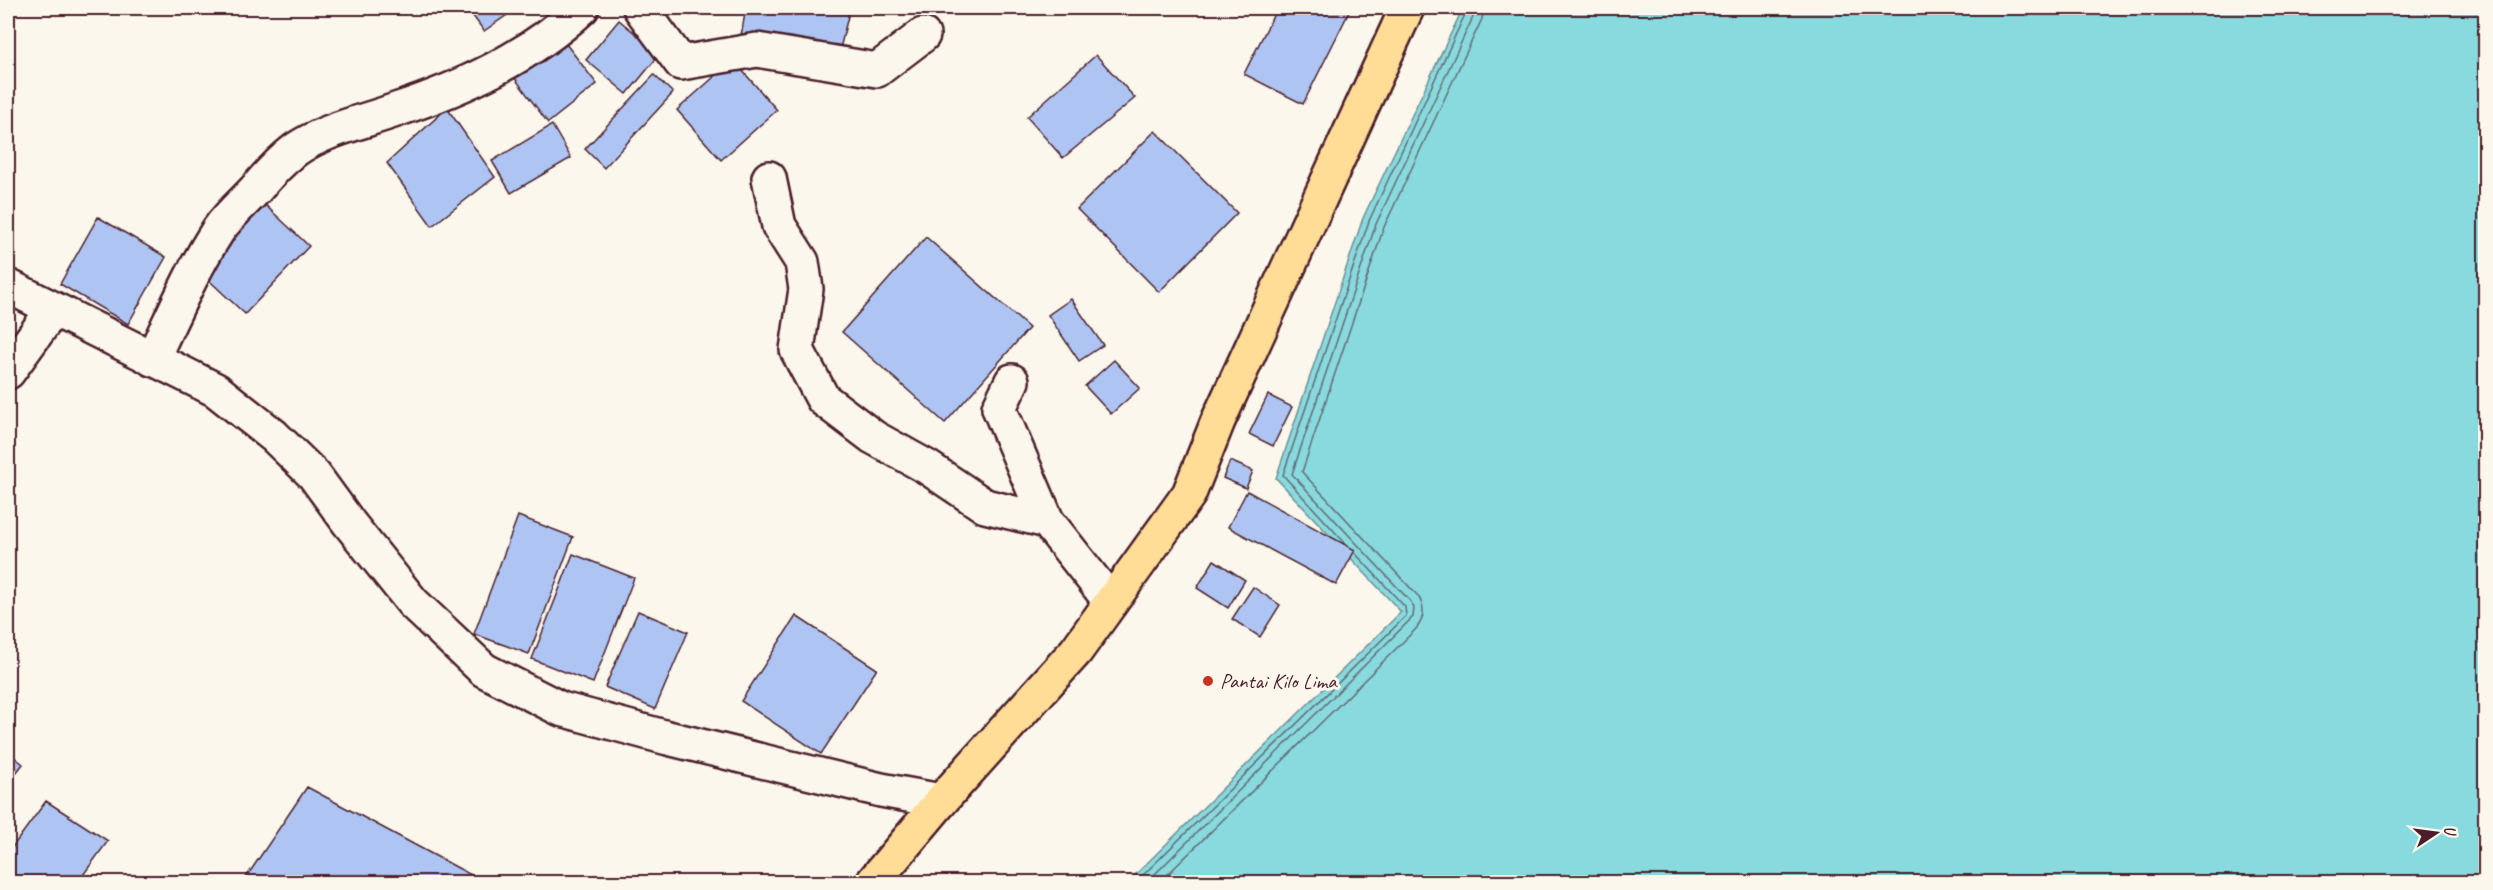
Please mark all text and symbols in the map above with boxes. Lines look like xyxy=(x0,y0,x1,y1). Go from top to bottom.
place label: Pantai Kilo Lima xyxy=(1220,668,1338,694)
marker: Pantai Kilo Lima xyxy=(1201,674,1215,688)
north arrow xyxy=(2406,803,2466,863)
text: U xyxy=(2439,824,2461,839)

